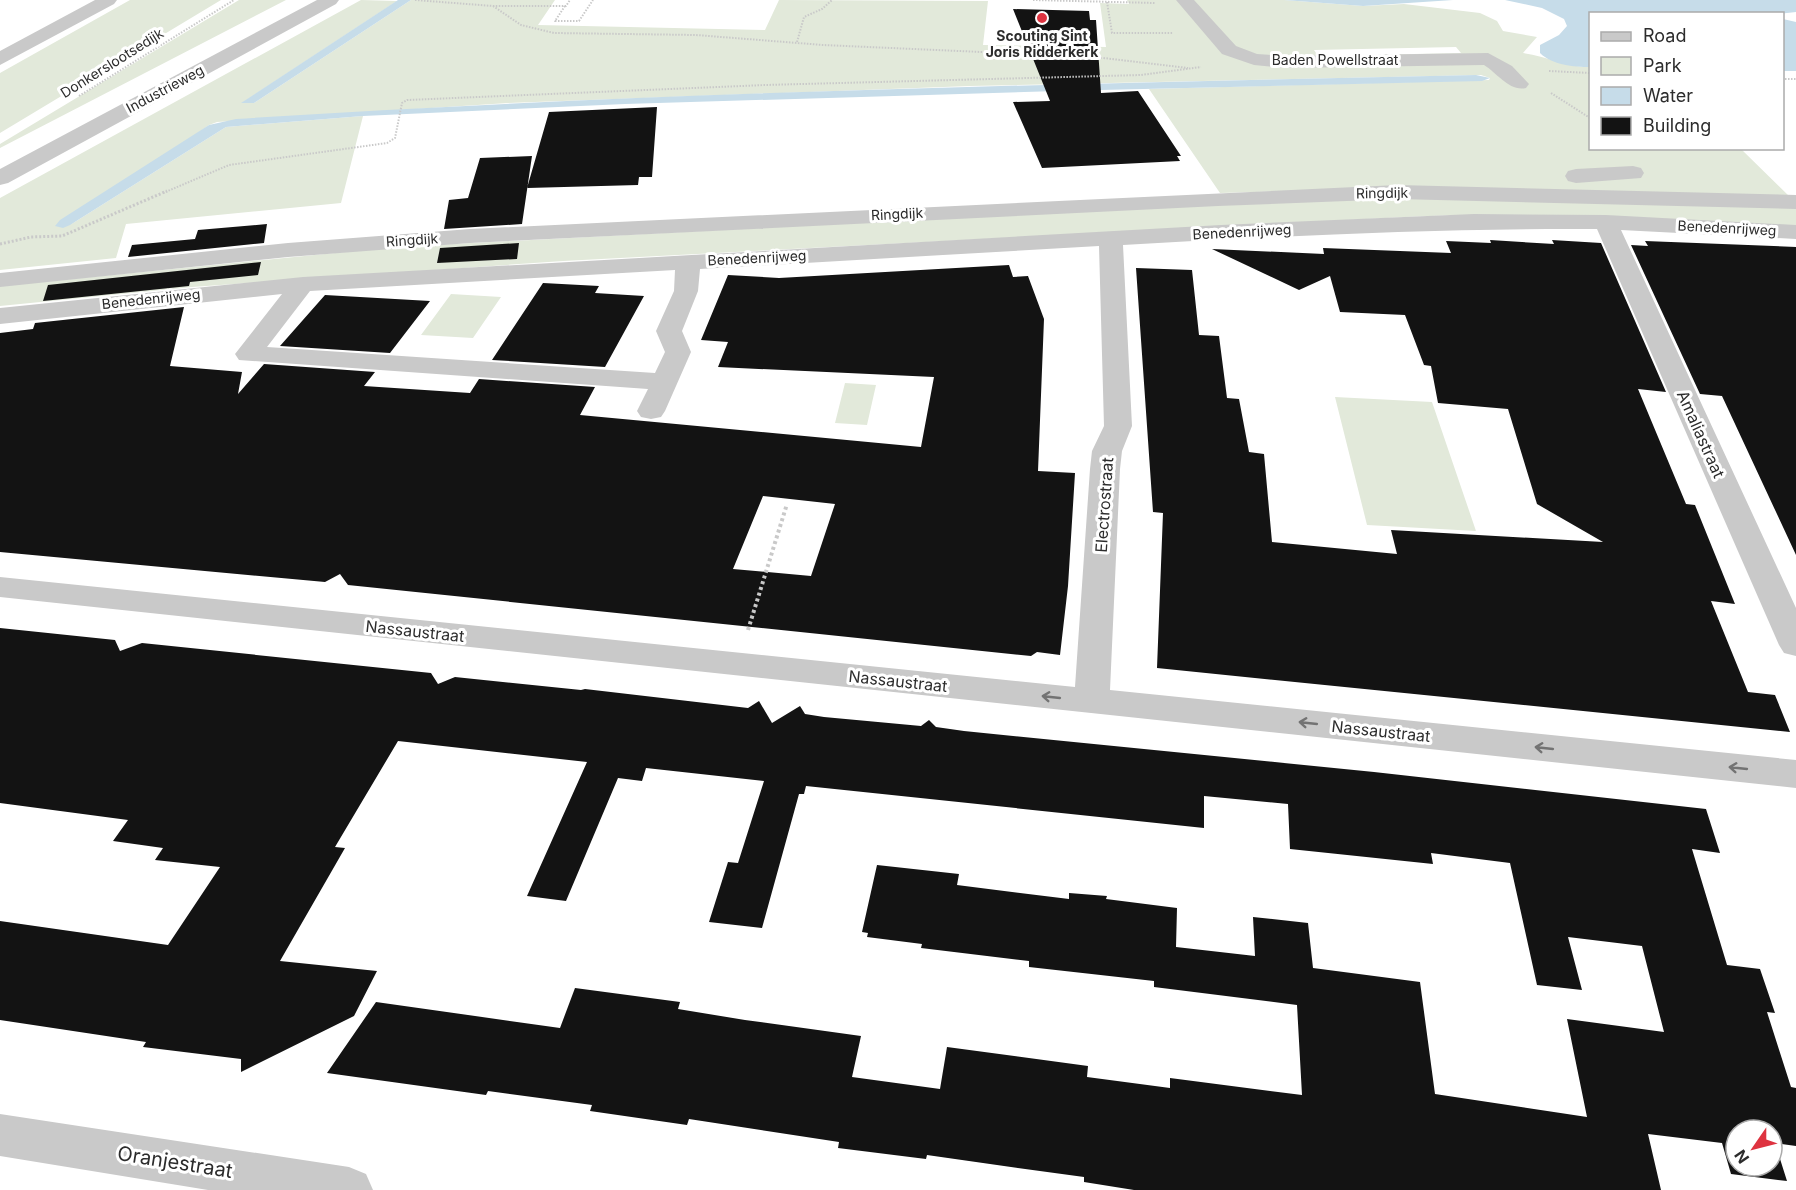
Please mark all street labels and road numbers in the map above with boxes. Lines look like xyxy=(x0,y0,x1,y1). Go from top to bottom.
street label: Donkerslootsedijk xyxy=(57,24,167,101)
street label: Baden Powellstraat xyxy=(1272,51,1399,68)
street label: Industrieweg xyxy=(123,61,207,116)
street label: Ringdijk xyxy=(1356,184,1409,201)
street label: Ringdijk xyxy=(870,204,924,223)
street label: Benedenrijweg xyxy=(1677,216,1777,239)
street label: Benedenrijweg xyxy=(1192,220,1292,243)
street label: Ringdijk xyxy=(385,229,439,250)
street label: Benedenrijweg xyxy=(707,246,807,269)
street label: Benedenrijweg xyxy=(101,285,201,312)
street label: Amaliastraat xyxy=(1673,387,1729,481)
street label: Electrostraat xyxy=(1091,457,1117,553)
street label: Nassaustraat xyxy=(365,616,465,646)
street label: Nassaustraat xyxy=(848,666,948,696)
street label: Nassaustraat xyxy=(1331,716,1431,746)
street label: Oranjestraat xyxy=(116,1141,235,1183)

